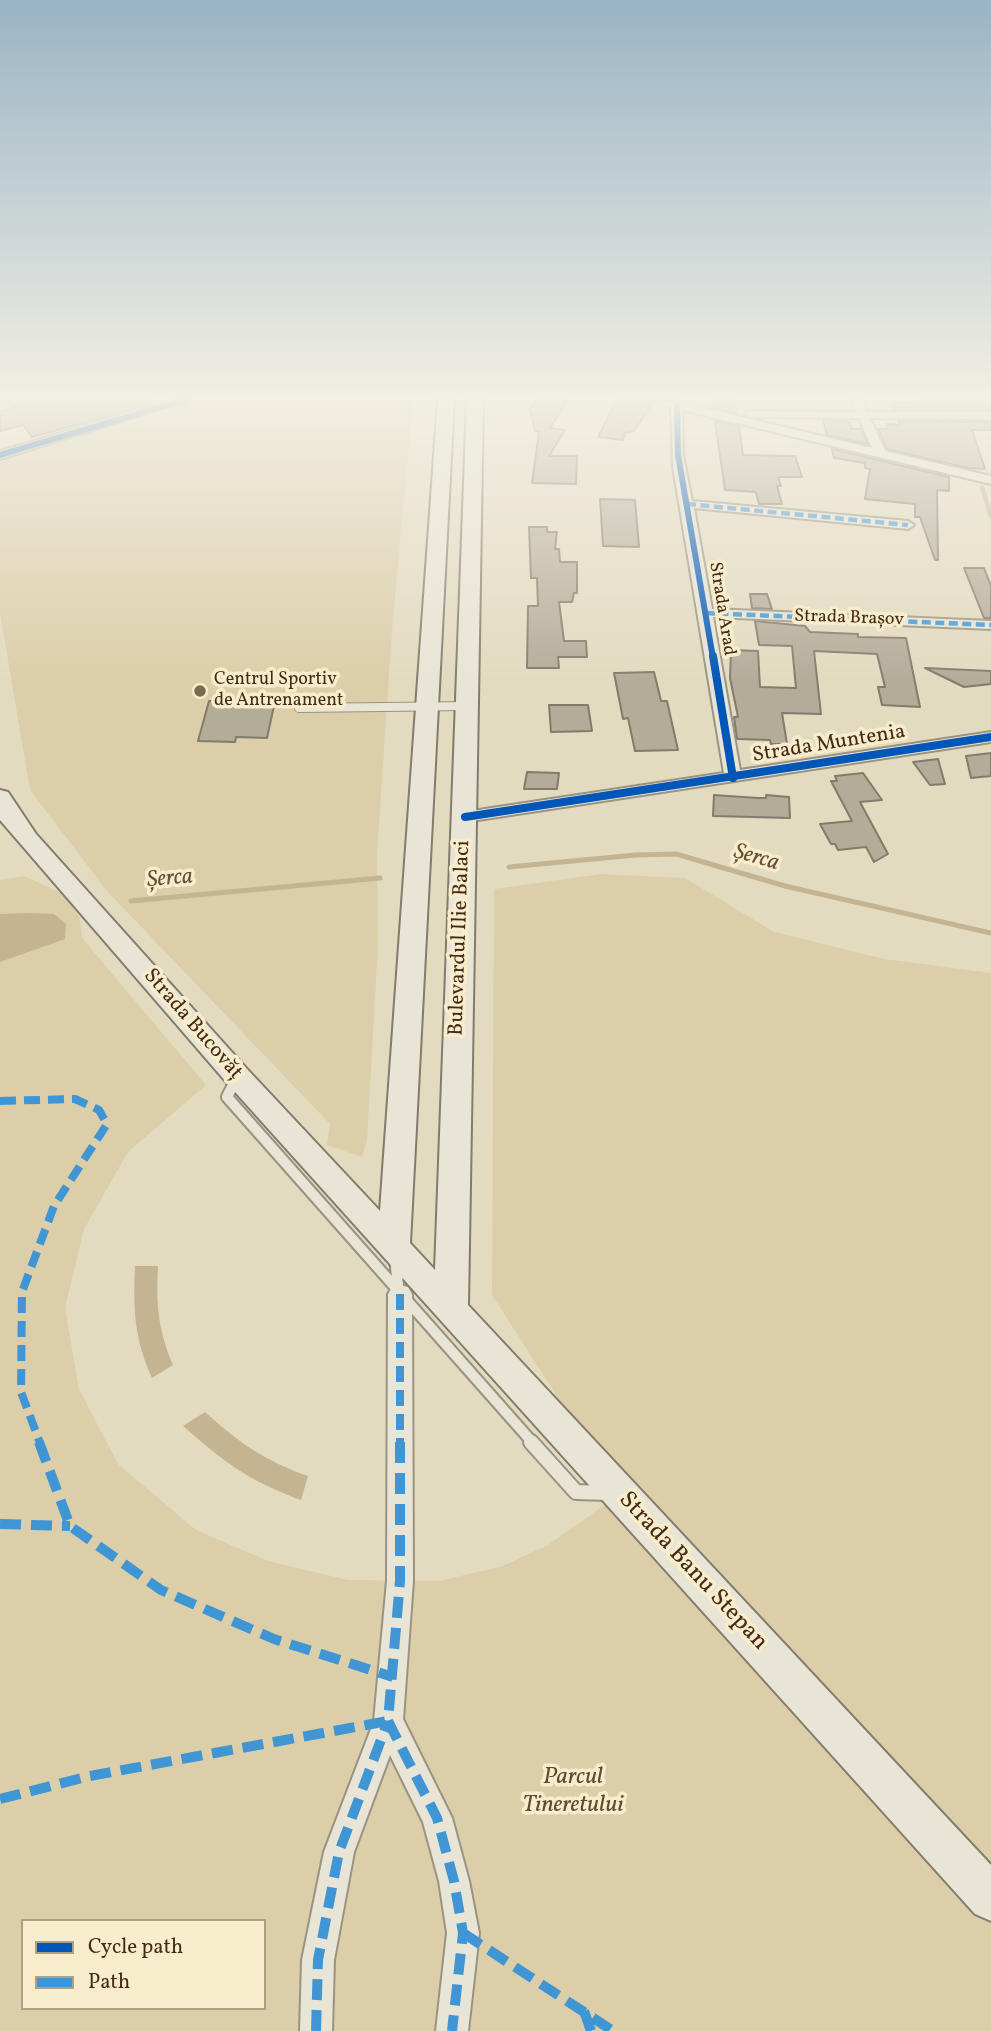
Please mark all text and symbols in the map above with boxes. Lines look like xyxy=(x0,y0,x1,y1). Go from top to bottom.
street label: Strada Arad xyxy=(703,560,739,658)
street label: Strada Brașov xyxy=(794,606,904,632)
place label: Centrul Sportiv de Antrenament xyxy=(214,670,343,712)
marker: Centrul Sportiv de Antrenament xyxy=(192,683,208,699)
street label: Strada Muntenia xyxy=(751,720,907,770)
water label: Șerca xyxy=(730,839,782,879)
street label: Bulevardul Ilie Balaci xyxy=(445,840,477,1036)
water label: Șerca xyxy=(146,864,194,896)
street label: Strada Bucovăț xyxy=(137,964,247,1086)
street label: Strada Banu Stepan xyxy=(611,1487,773,1657)
park label: Parcul Tineretului xyxy=(523,1765,623,1821)
legend xyxy=(21,1919,266,2010)
text: Cycle path xyxy=(88,1933,183,1962)
text: Path xyxy=(88,1968,130,1997)

